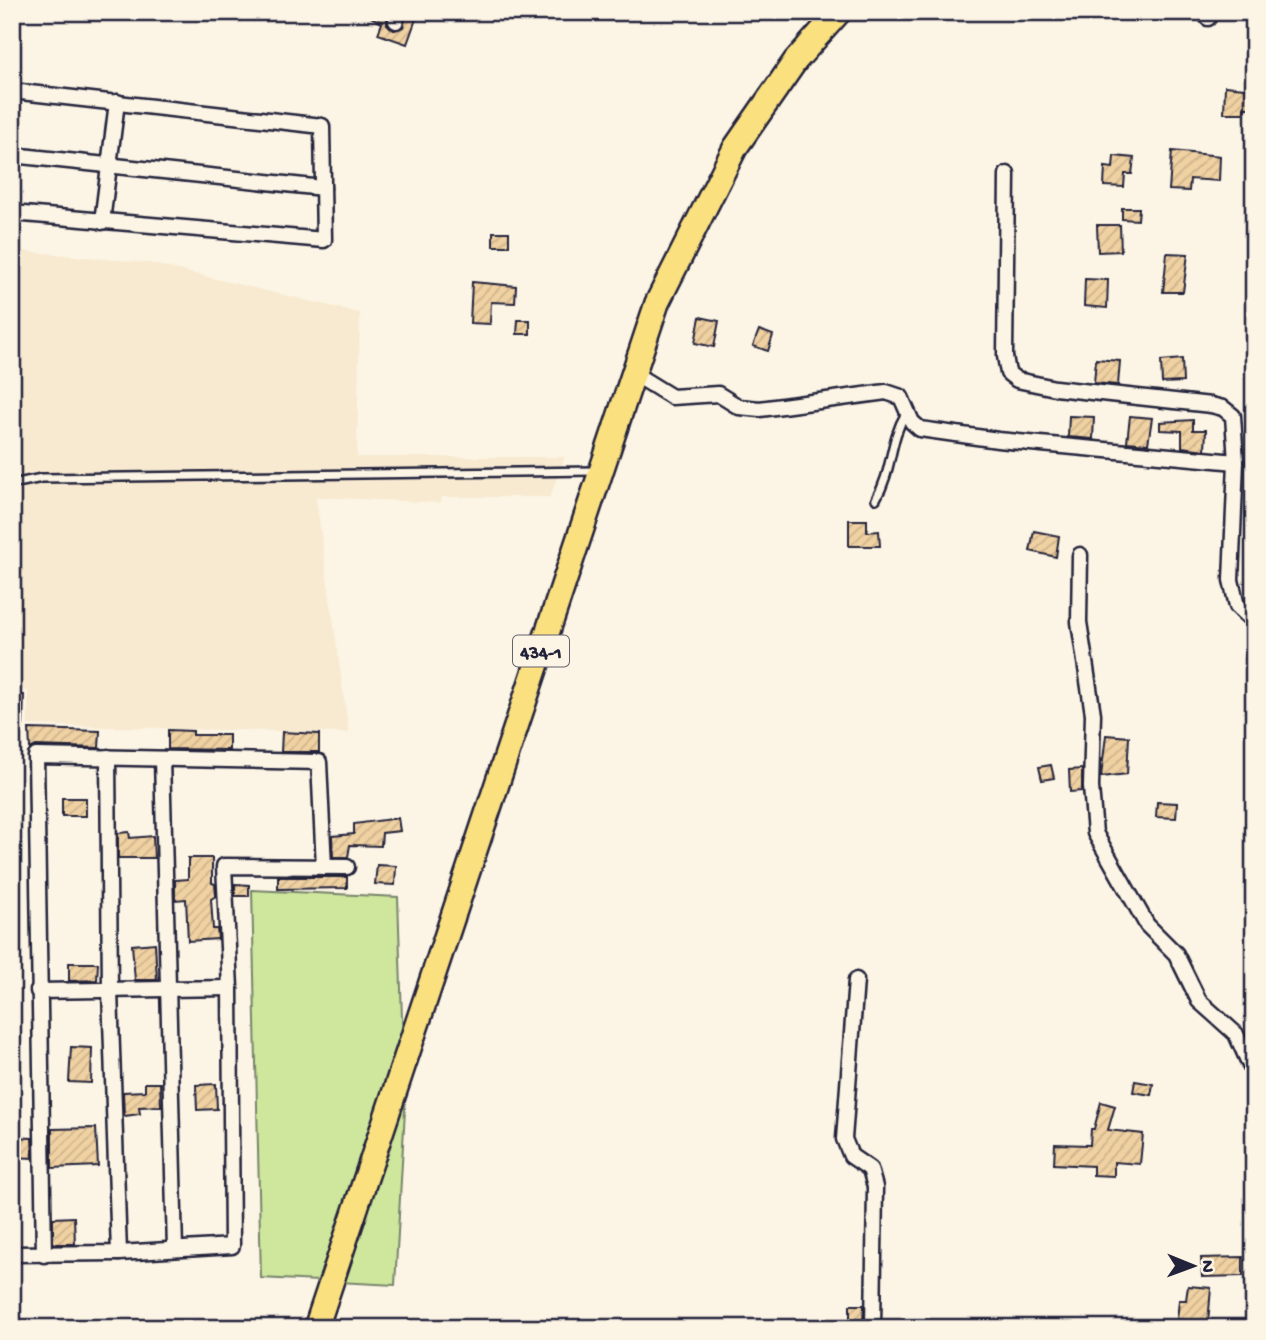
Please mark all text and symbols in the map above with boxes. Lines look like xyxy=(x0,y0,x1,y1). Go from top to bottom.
road number: 434-1 xyxy=(513,636,569,666)
north arrow xyxy=(1158,1232,1228,1302)
text: N xyxy=(1195,1260,1218,1273)

